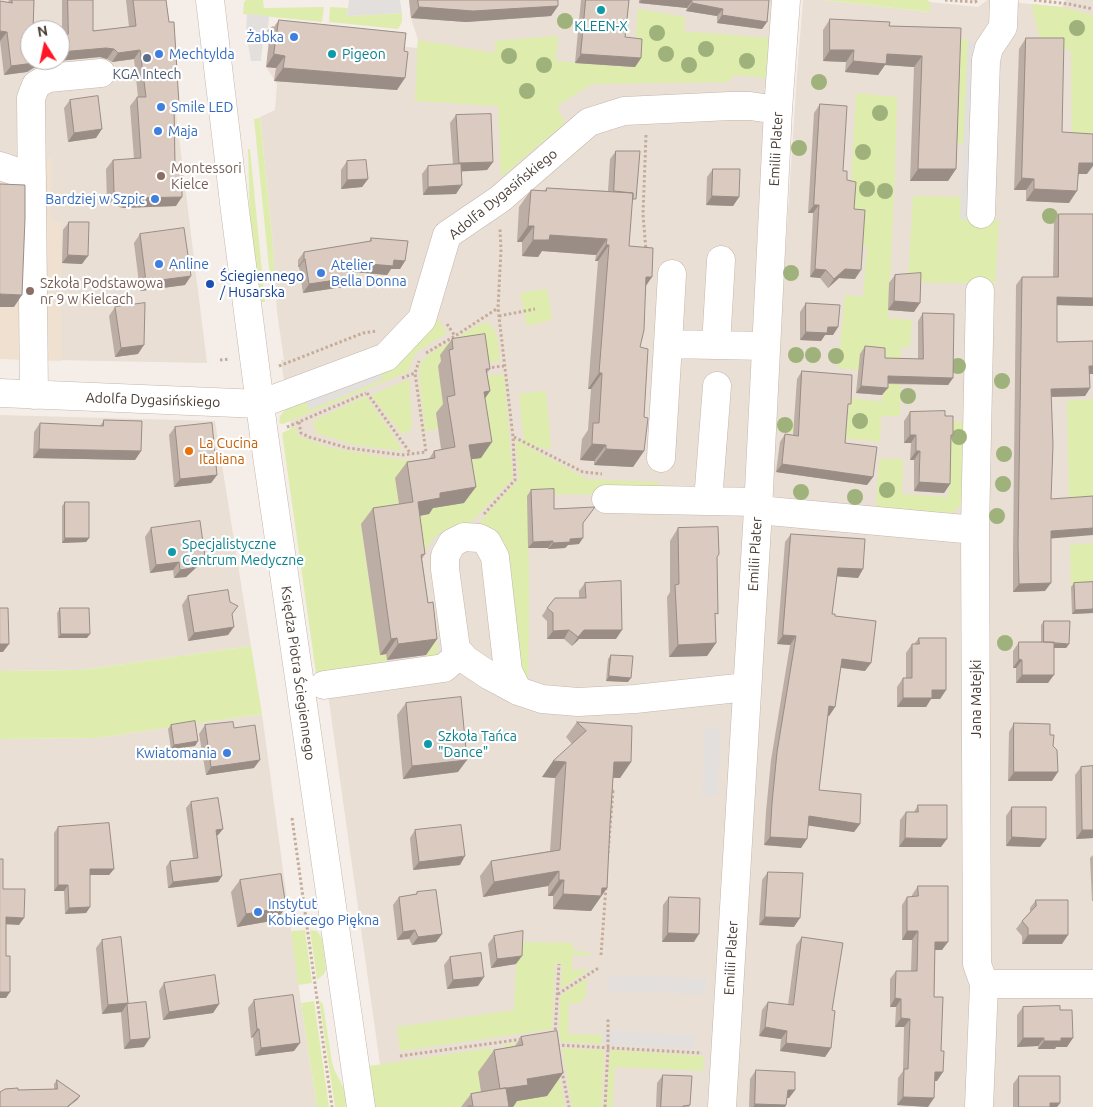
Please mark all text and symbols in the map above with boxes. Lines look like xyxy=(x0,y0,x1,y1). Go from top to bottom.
marker: KLEEN-X xyxy=(595,4,607,16)
place label: KLEEN-X xyxy=(574,18,628,34)
north arrow xyxy=(20,20,70,70)
text: N xyxy=(36,22,49,40)
place label: Żabka xyxy=(246,29,284,45)
marker: Żabka xyxy=(288,31,300,43)
place label: Mechtylda xyxy=(169,46,235,62)
place label: Pigeon xyxy=(342,46,386,62)
marker: Mechtylda xyxy=(153,48,165,60)
marker: Pigeon xyxy=(326,48,338,60)
marker: KGA Intech xyxy=(141,52,153,64)
place label: KGA Intech xyxy=(112,66,182,82)
place label: Smile LED xyxy=(171,99,233,115)
marker: Smile LED xyxy=(155,101,167,113)
street label: Emilii Plater xyxy=(766,111,786,187)
place label: Maja xyxy=(168,123,198,139)
marker: Maja xyxy=(152,125,164,137)
street label: Adolfa Dygasińskiego xyxy=(445,145,561,243)
place label: Montessori Kielce xyxy=(171,160,242,192)
marker: Montessori Kielce xyxy=(155,170,167,182)
place label: Bardziej w Szpic xyxy=(45,191,145,207)
marker: Bardziej w Szpic xyxy=(149,193,161,205)
place label: Anline xyxy=(169,256,209,272)
place label: Atelier Bella Donna xyxy=(331,257,407,290)
marker: Anline xyxy=(153,258,165,270)
marker: Atelier Bella Donna xyxy=(315,267,327,279)
place label: Ściegiennego / Husarska xyxy=(220,268,304,300)
place label: Szkoła Podstawowa nr 9 w Kielcach xyxy=(40,275,163,308)
marker: Ściegiennego / Husarska xyxy=(204,278,216,290)
marker: Szkoła Podstawowa nr 9 w Kielcach xyxy=(24,285,36,297)
street label: Adolfa Dygasińskiego xyxy=(85,389,221,411)
place label: La Cucina Italiana xyxy=(199,435,258,468)
marker: La Cucina Italiana xyxy=(183,445,195,457)
street label: Emilii Plater xyxy=(745,516,765,592)
place label: Specjalistyczne Centrum Medyczne xyxy=(182,536,304,568)
marker: Specjalistyczne Centrum Medyczne xyxy=(166,546,178,558)
street label: Księdza Piotra Ściegiennego xyxy=(277,585,319,761)
street label: Jana Matejki xyxy=(968,660,984,738)
place label: Szkoła Tańca "Dance" xyxy=(438,728,517,760)
marker: Szkoła Tańca "Dance" xyxy=(422,738,434,750)
place label: Kwiatomania xyxy=(136,745,217,761)
marker: Kwiatomania xyxy=(221,747,233,759)
place label: Instytut Kobiecego Piękna xyxy=(268,896,379,929)
marker: Instytut Kobiecego Piękna xyxy=(252,906,264,918)
street label: Emilii Plater xyxy=(721,920,741,996)

